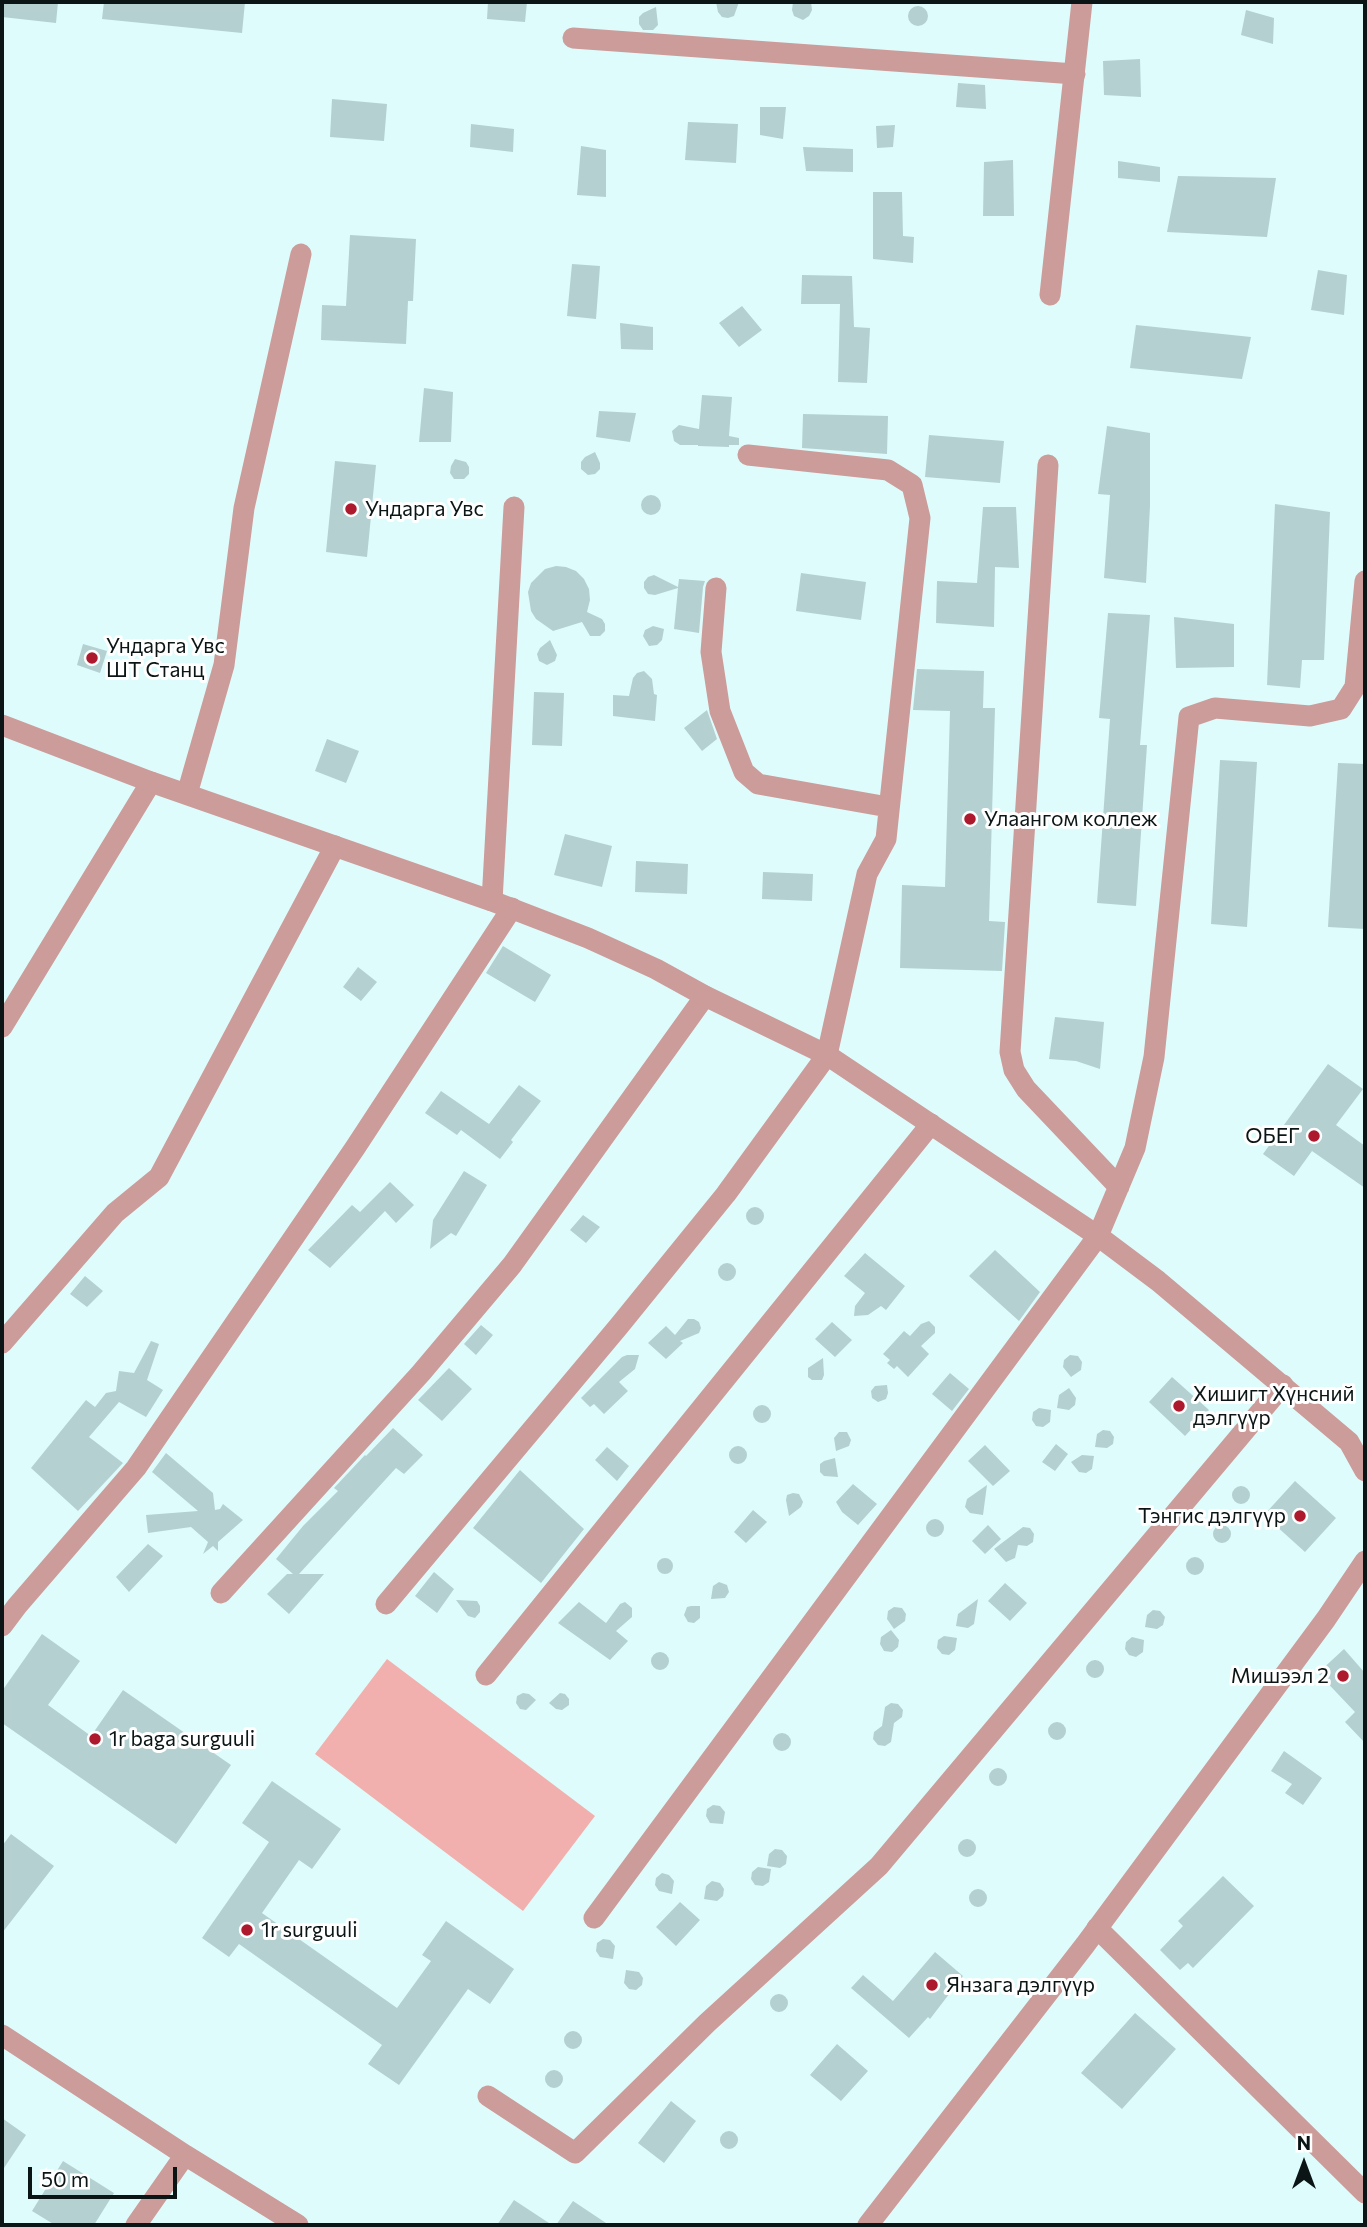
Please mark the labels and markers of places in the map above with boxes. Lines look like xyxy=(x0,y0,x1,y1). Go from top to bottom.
place label: Ундарга Увс xyxy=(365,496,484,522)
marker: Ундарга Увс xyxy=(343,501,359,517)
place label: Ундарга Увс ШТ Станц xyxy=(106,633,225,683)
marker: Ундарга Увс ШТ Станц xyxy=(84,650,100,666)
place label: Улаангом коллеж xyxy=(984,806,1158,832)
marker: Улаангом коллеж xyxy=(962,811,978,827)
place label: ОБЕГ xyxy=(1245,1123,1300,1149)
marker: ОБЕГ xyxy=(1306,1128,1322,1144)
place label: Хишигт Хүнсний дэлгүүр xyxy=(1193,1381,1355,1431)
marker: Хишигт Хүнсний дэлгүүр xyxy=(1171,1398,1187,1414)
place label: Тэнгис дэлгүүр xyxy=(1138,1503,1286,1529)
marker: Тэнгис дэлгүүр xyxy=(1292,1508,1308,1524)
place label: Мишээл 2 xyxy=(1231,1663,1329,1689)
marker: Мишээл 2 xyxy=(1335,1668,1351,1684)
place label: 1r baga surguuli xyxy=(109,1726,255,1752)
marker: 1r baga surguuli xyxy=(87,1731,103,1747)
place label: 1r surguuli xyxy=(261,1917,358,1943)
marker: 1r surguuli xyxy=(239,1922,255,1938)
place label: Янзага дэлгүүр xyxy=(946,1972,1095,1998)
marker: Янзага дэлгүүр xyxy=(924,1977,940,1993)

